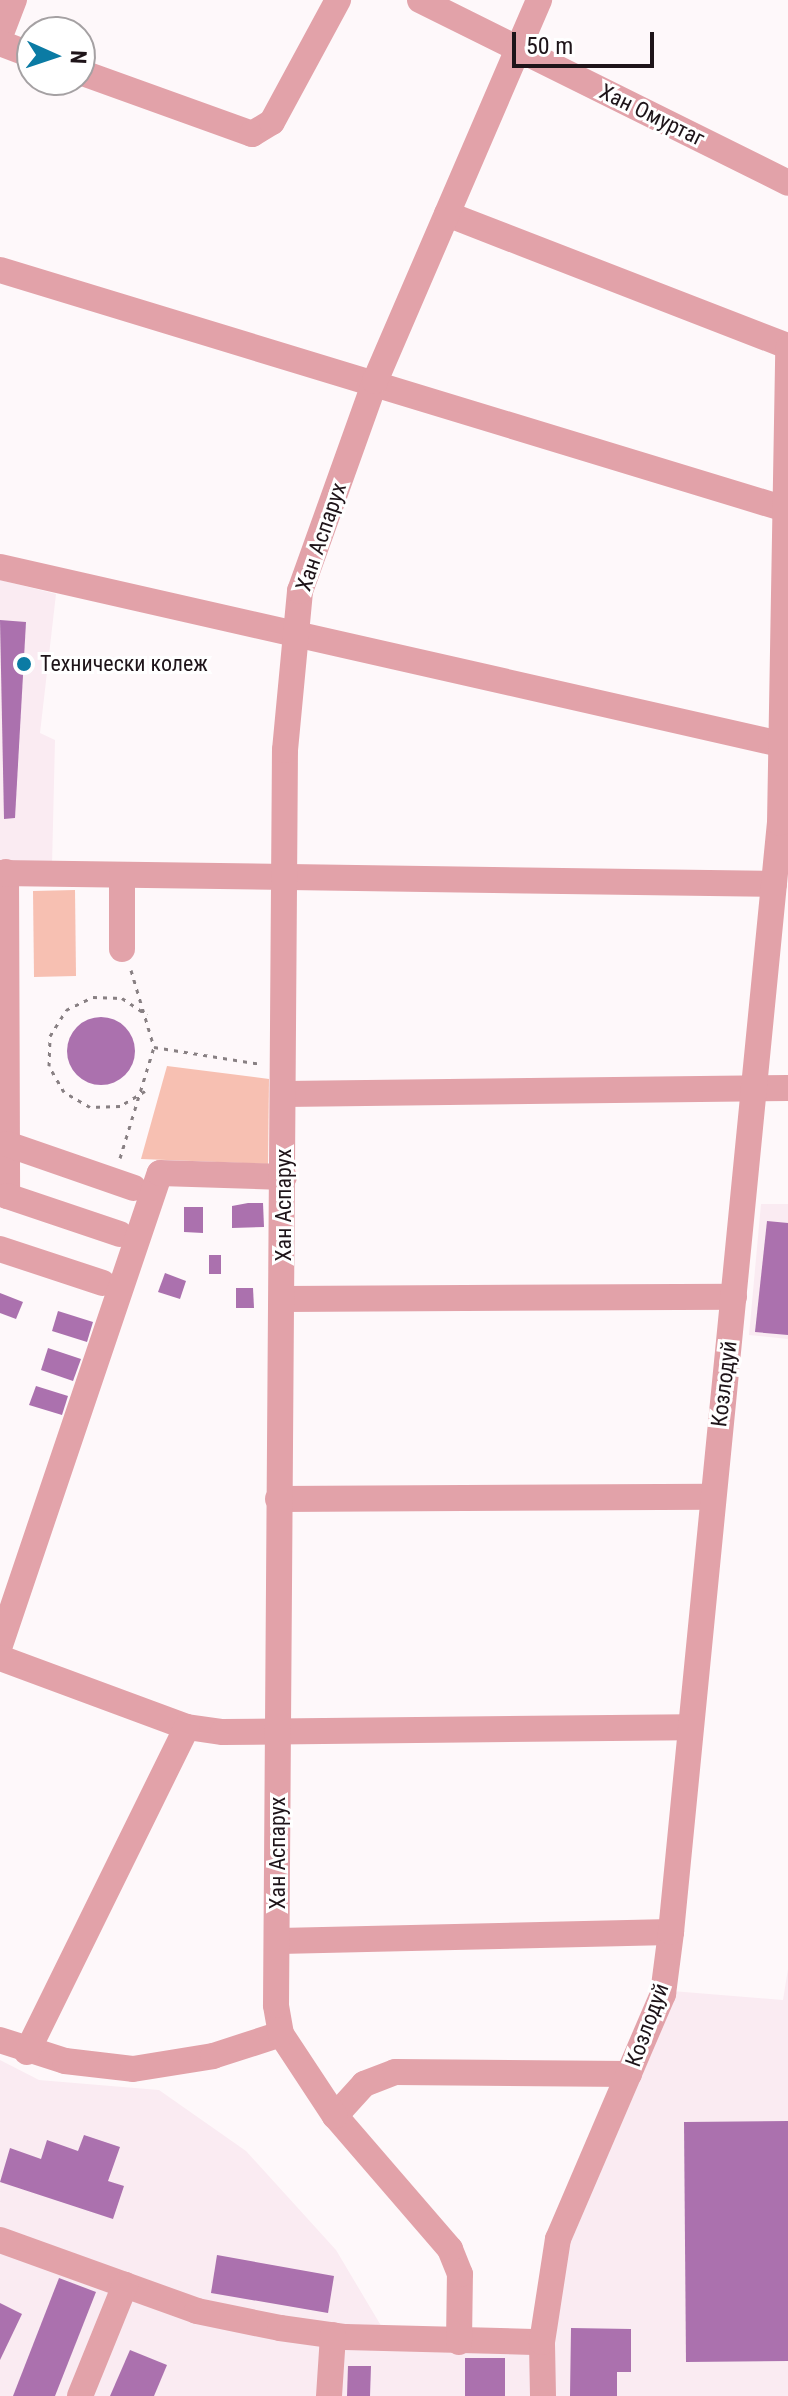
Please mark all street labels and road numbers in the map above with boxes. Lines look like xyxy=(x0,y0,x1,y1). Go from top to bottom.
street label: Хан Омуртаг xyxy=(595,78,709,152)
street label: Хан Аспарух xyxy=(290,479,352,595)
street label: Хан Аспарух xyxy=(271,1148,297,1262)
street label: Козлодуй xyxy=(706,1339,742,1429)
street label: Хан Аспарух xyxy=(265,1796,291,1910)
street label: Козлодуй xyxy=(620,1980,674,2070)

